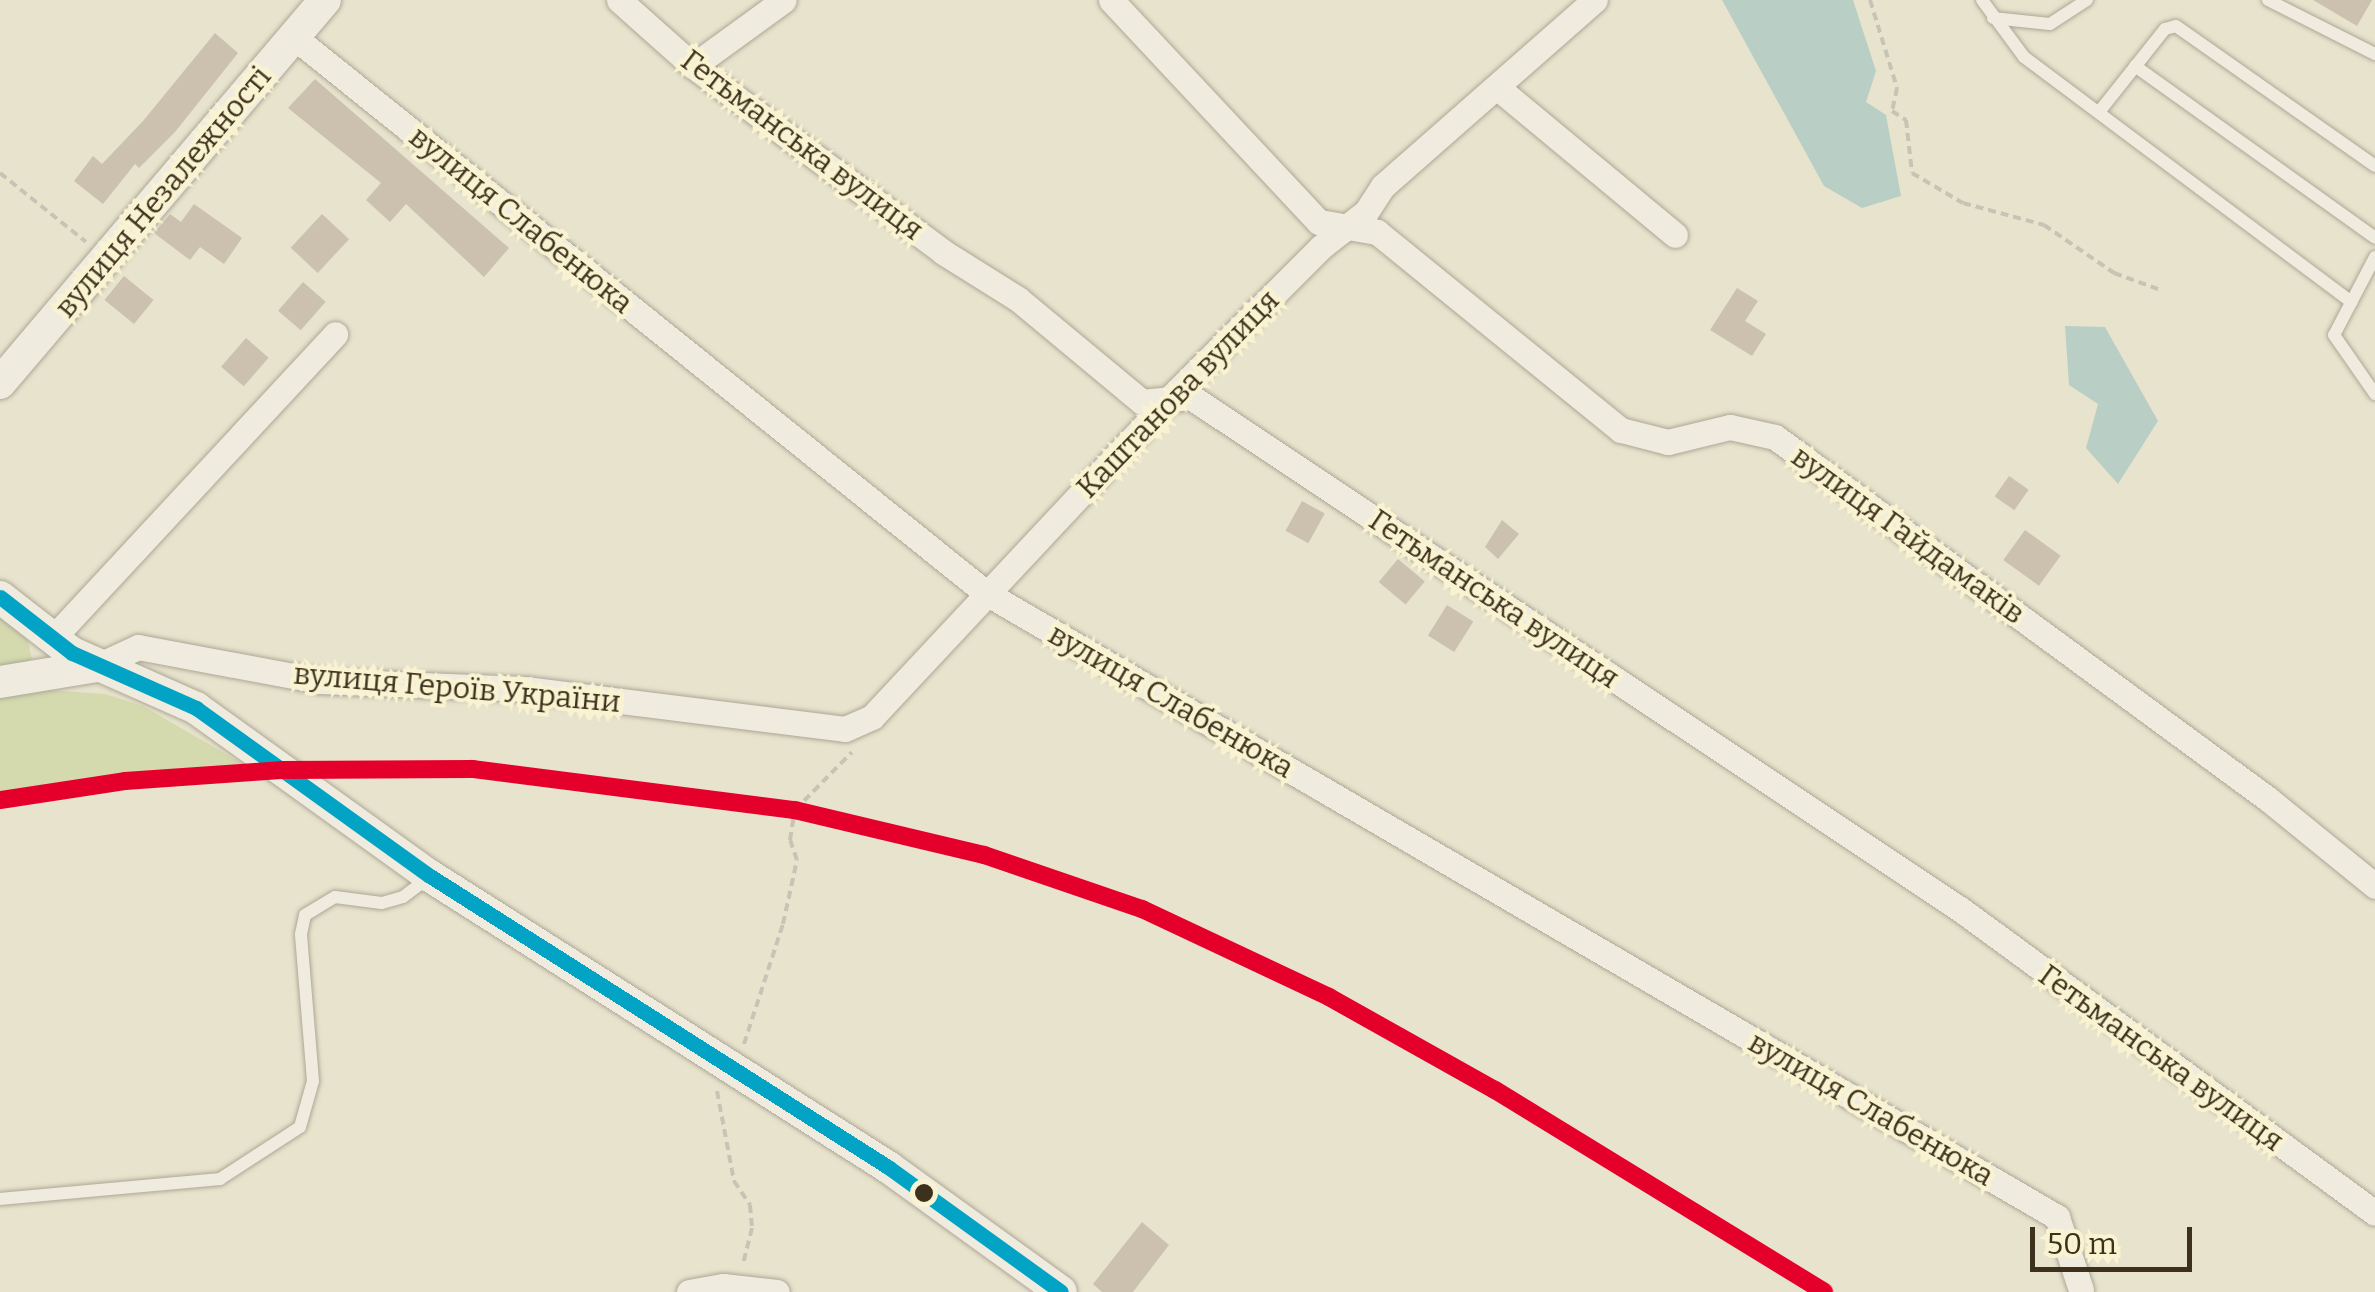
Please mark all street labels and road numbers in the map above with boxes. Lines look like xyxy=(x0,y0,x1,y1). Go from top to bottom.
street label: Гетьманська вулиця xyxy=(674,42,930,248)
street label: вулиця Незалежності xyxy=(47,59,279,325)
street label: вулиця Слабенюка xyxy=(402,119,640,321)
street label: Каштанова вулиця xyxy=(1069,282,1287,506)
street label: вулиця Гайдамаків xyxy=(1785,438,2031,632)
street label: Гетьманська вулиця xyxy=(1362,502,1626,696)
street label: вулиця Слабенюка xyxy=(1042,616,1300,786)
street label: вулиця Героїв України xyxy=(292,656,622,720)
street label: Гетьманська вулиця xyxy=(2032,957,2290,1159)
street label: вулиця Слабенюка xyxy=(1742,1024,2000,1194)

